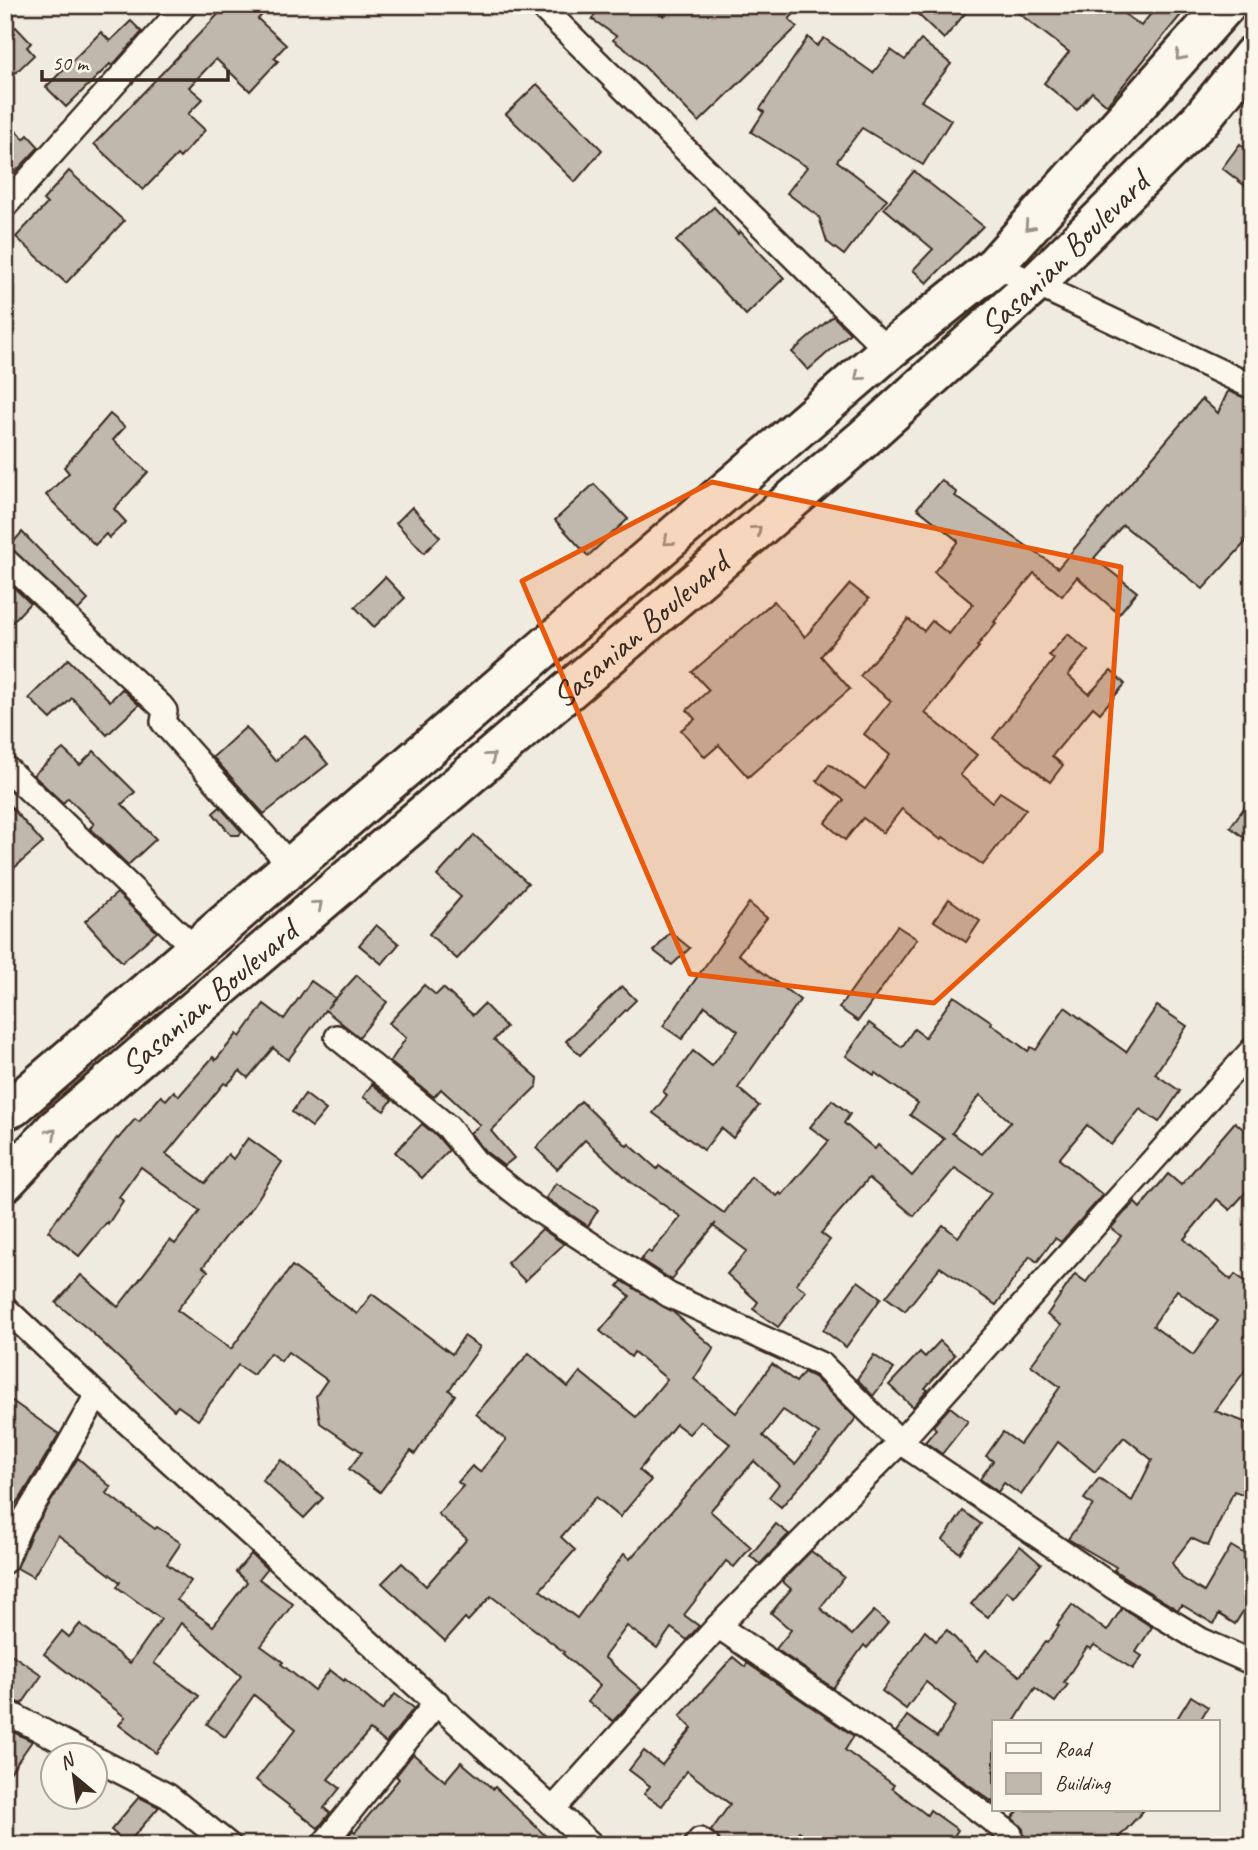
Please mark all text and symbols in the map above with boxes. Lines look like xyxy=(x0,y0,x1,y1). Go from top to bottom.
scale bar xyxy=(42,38,228,82)
one-way arrow xyxy=(1176,48,1188,61)
text: 50 m xyxy=(52,50,90,76)
street label: Sasanian Boulevard xyxy=(971,159,1161,345)
one-way arrow xyxy=(1025,218,1037,231)
one-way arrow xyxy=(854,368,867,380)
one-way arrow xyxy=(748,526,761,538)
one-way arrow xyxy=(663,533,676,545)
street label: Sasanian Boulevard xyxy=(543,539,741,717)
one-way arrow xyxy=(482,753,495,765)
one-way arrow xyxy=(310,901,323,913)
street label: Sasanian Boulevard xyxy=(112,907,310,1085)
one-way arrow xyxy=(44,1129,57,1142)
legend xyxy=(992,1720,1220,1812)
text: Road xyxy=(1055,1736,1094,1762)
north arrow xyxy=(38,1742,108,1812)
text: N xyxy=(55,1747,80,1775)
text: Building xyxy=(1055,1770,1112,1796)

